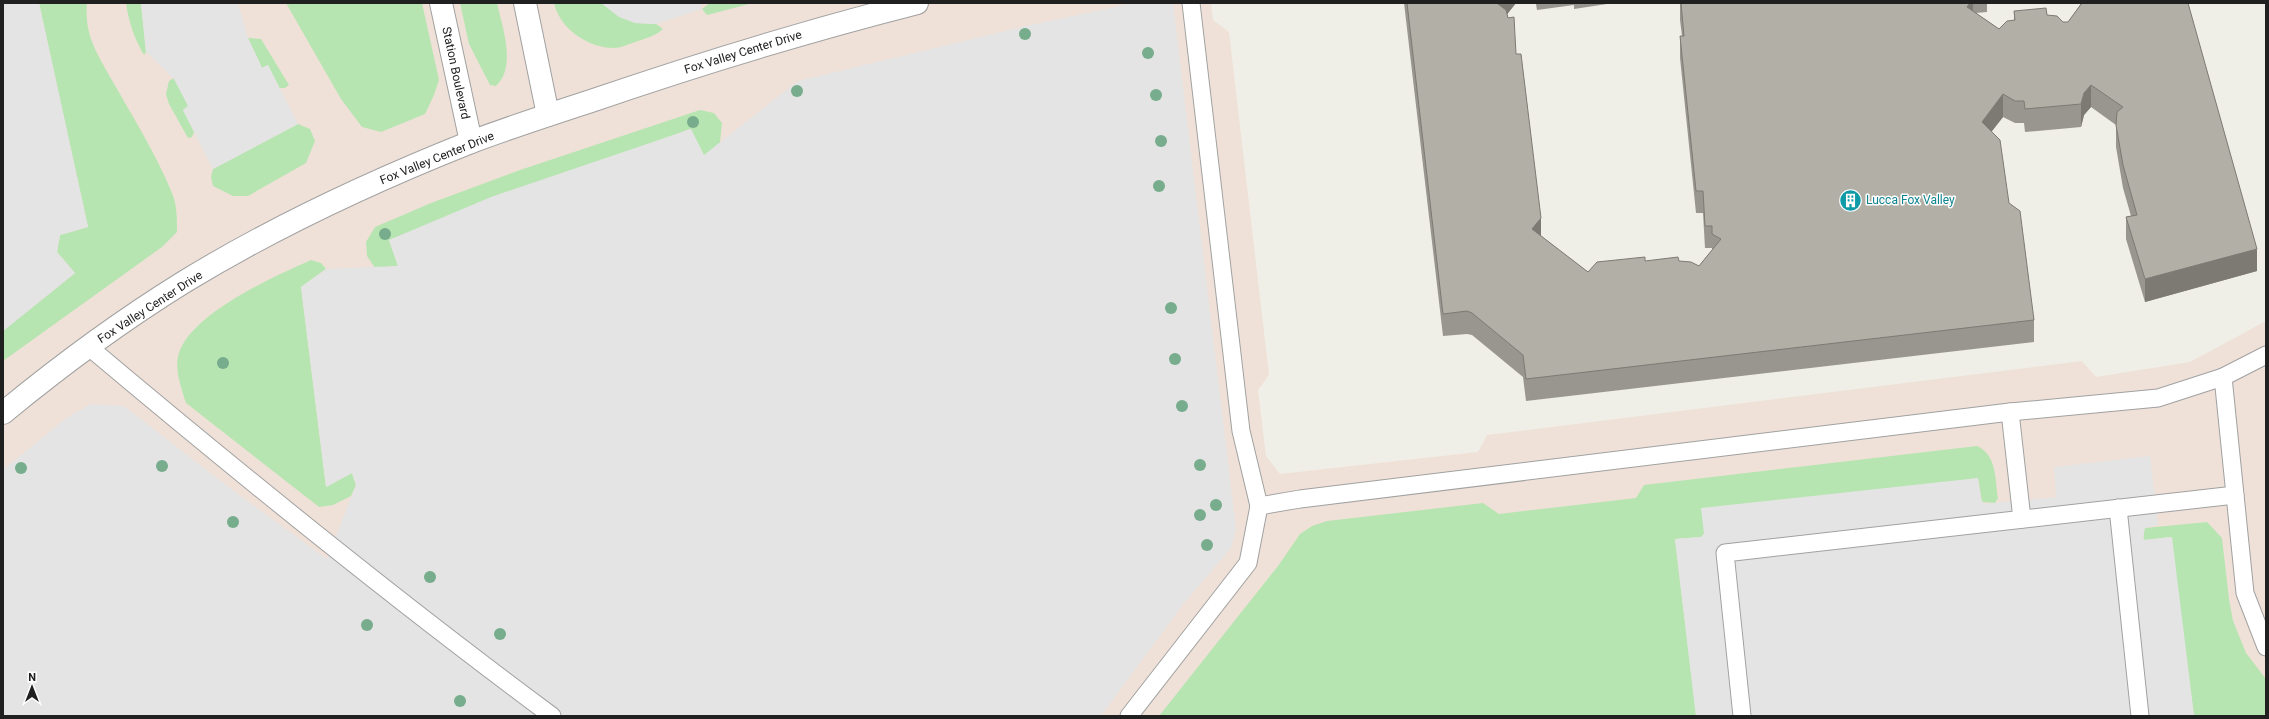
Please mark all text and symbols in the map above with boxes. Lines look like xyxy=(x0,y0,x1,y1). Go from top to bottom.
street label: Station Boulevard xyxy=(439,26,473,120)
street label: Fox Valley Center Drive xyxy=(683,27,803,77)
street label: Fox Valley Center Drive xyxy=(378,129,496,187)
building icon: Lucca Fox Valley xyxy=(1837,187,1863,213)
place label: Lucca Fox Valley xyxy=(1866,193,1955,207)
street label: Fox Valley Center Drive xyxy=(95,268,205,346)
north arrow xyxy=(12,667,52,707)
text: N xyxy=(28,671,36,684)

